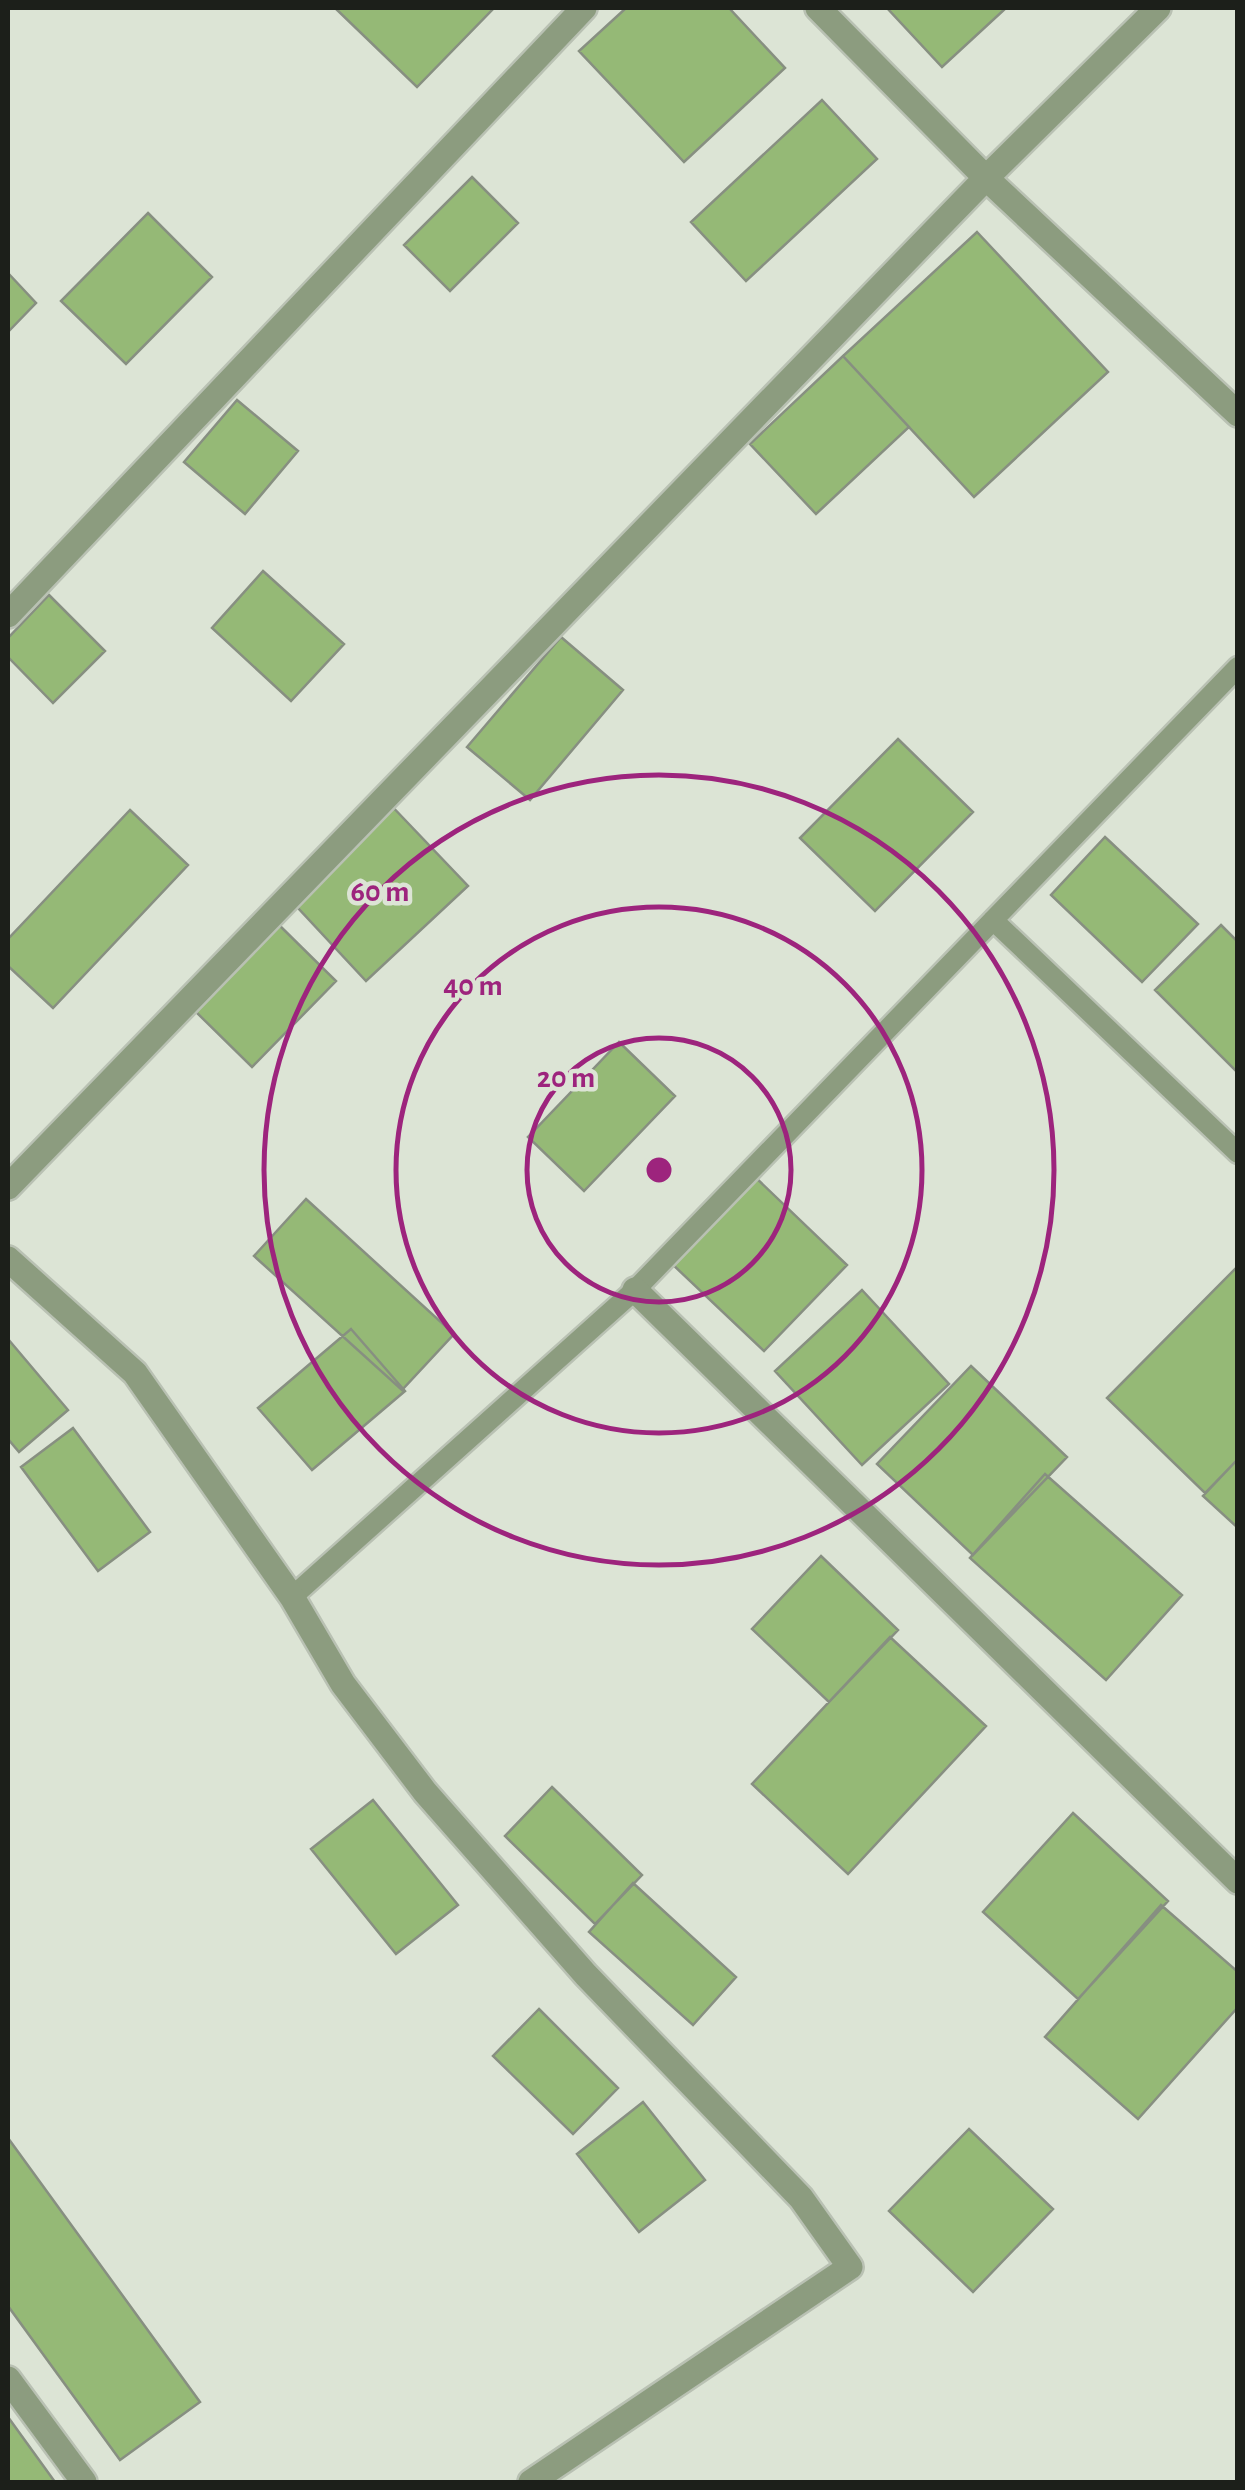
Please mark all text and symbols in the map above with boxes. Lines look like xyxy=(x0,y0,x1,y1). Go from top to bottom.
text: 60 m xyxy=(351,877,409,907)
text: 40 m xyxy=(443,971,503,1001)
text: 20 m xyxy=(537,1063,595,1093)
centre of rings xyxy=(641,1152,677,1188)

